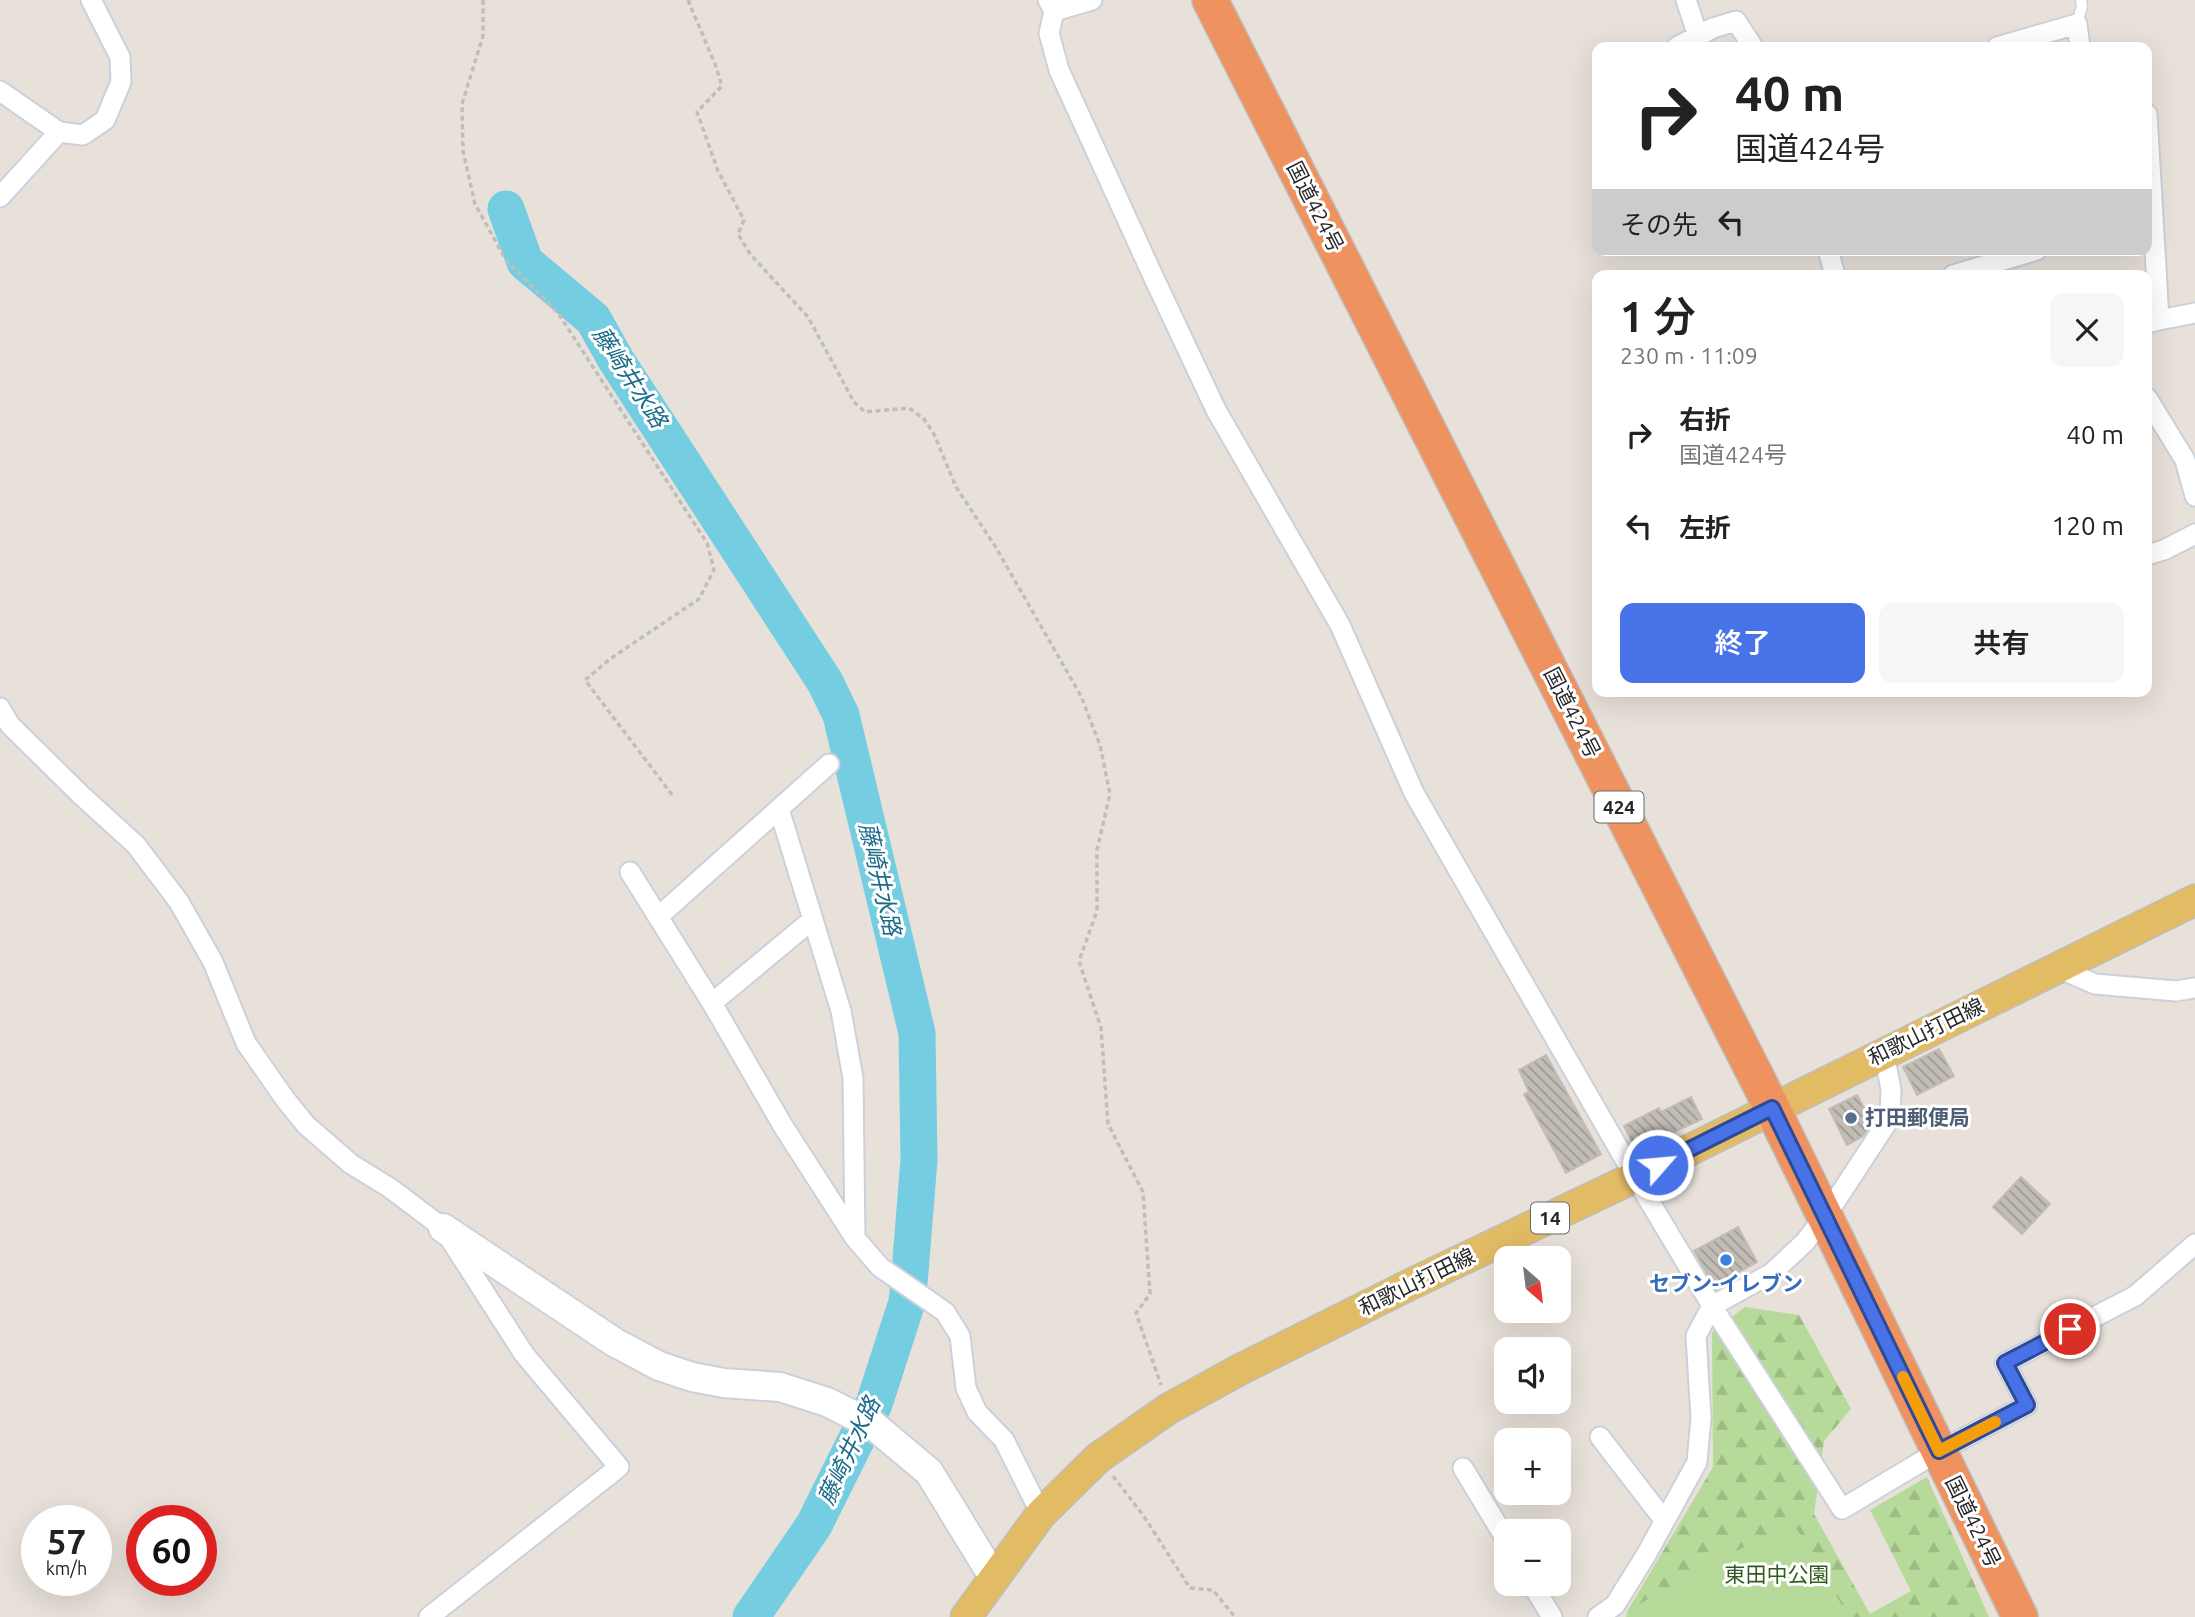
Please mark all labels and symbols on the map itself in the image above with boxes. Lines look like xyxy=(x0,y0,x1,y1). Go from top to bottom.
street label: 国道424号 xyxy=(1283,157,1349,256)
water label: 藤崎井水路 xyxy=(589,322,673,433)
street label: 国道424号 xyxy=(1540,663,1606,762)
road number: 424 xyxy=(1594,792,1644,822)
water label: 藤崎井水路 xyxy=(855,820,906,940)
street label: 和歌山打田線 xyxy=(1864,993,1987,1070)
place label: 打田郵便局 xyxy=(1865,1105,1970,1129)
marker: 打田郵便局 xyxy=(1843,1110,1859,1126)
position arrow xyxy=(1621,1128,1695,1202)
road number: 14 xyxy=(1531,1202,1569,1234)
street label: 和歌山打田線 xyxy=(1355,1243,1478,1320)
north arrow xyxy=(1494,1246,1572,1323)
marker: セブン-イレブン xyxy=(1718,1252,1734,1268)
place label: セブン-イレブン xyxy=(1649,1271,1803,1295)
pin xyxy=(2040,1299,2100,1359)
water label: 藤崎井水路 xyxy=(813,1392,885,1508)
street label: 国道424号 xyxy=(1942,1472,2006,1571)
speed limit sign: 60 xyxy=(126,1505,217,1596)
park label: 東田中公園 xyxy=(1725,1562,1830,1586)

